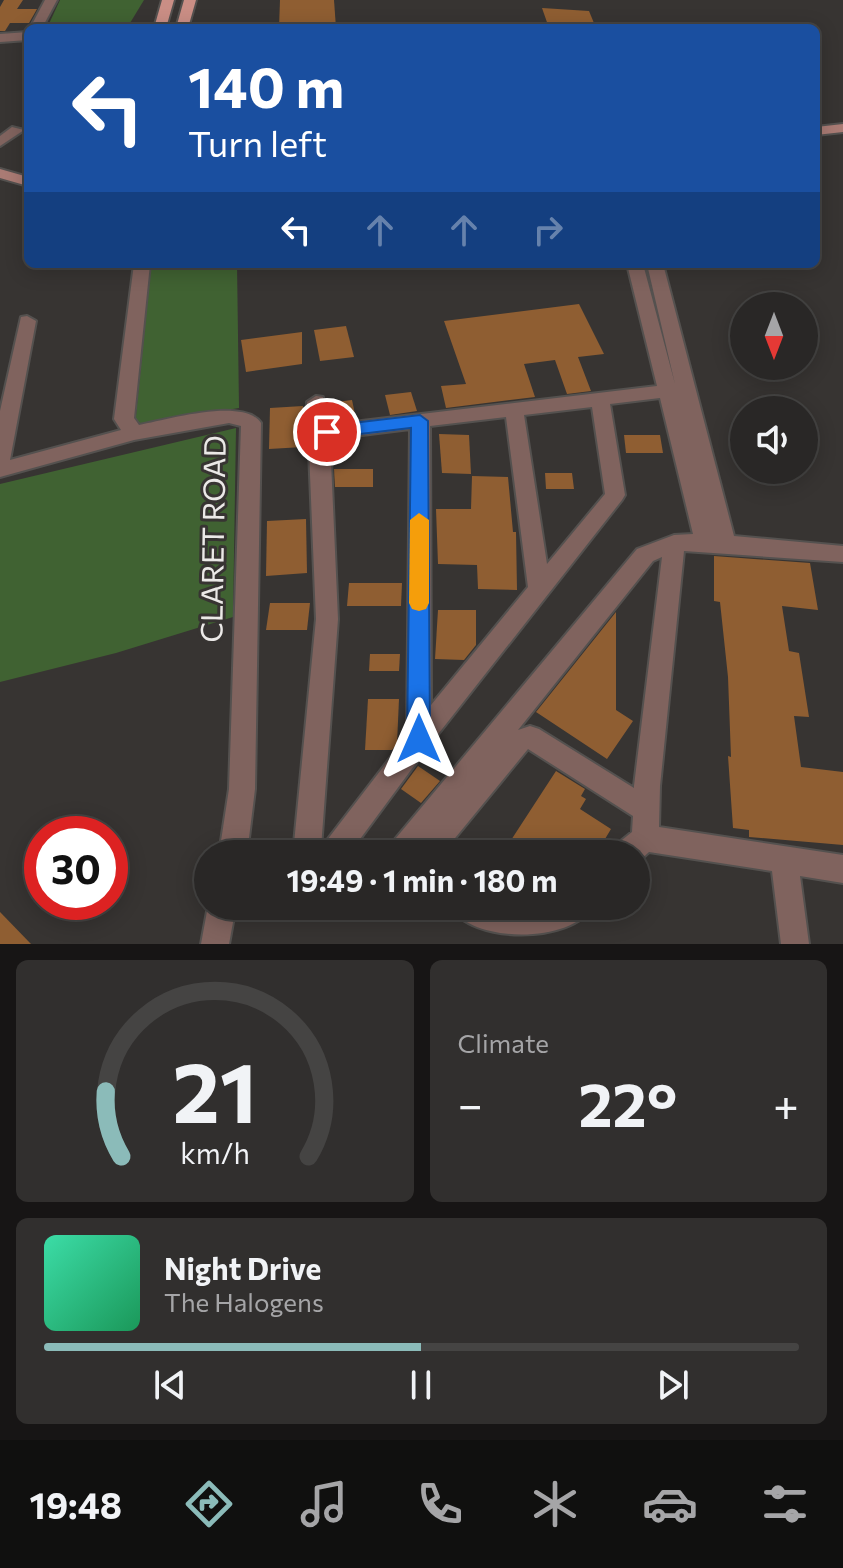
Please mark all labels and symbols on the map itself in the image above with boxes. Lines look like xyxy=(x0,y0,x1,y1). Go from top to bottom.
north arrow xyxy=(730,292,818,380)
pin xyxy=(293,398,361,466)
street label: CLARET ROAD xyxy=(191,435,232,643)
position arrow xyxy=(377,697,461,781)
speed limit sign: 30 xyxy=(24,816,128,920)

